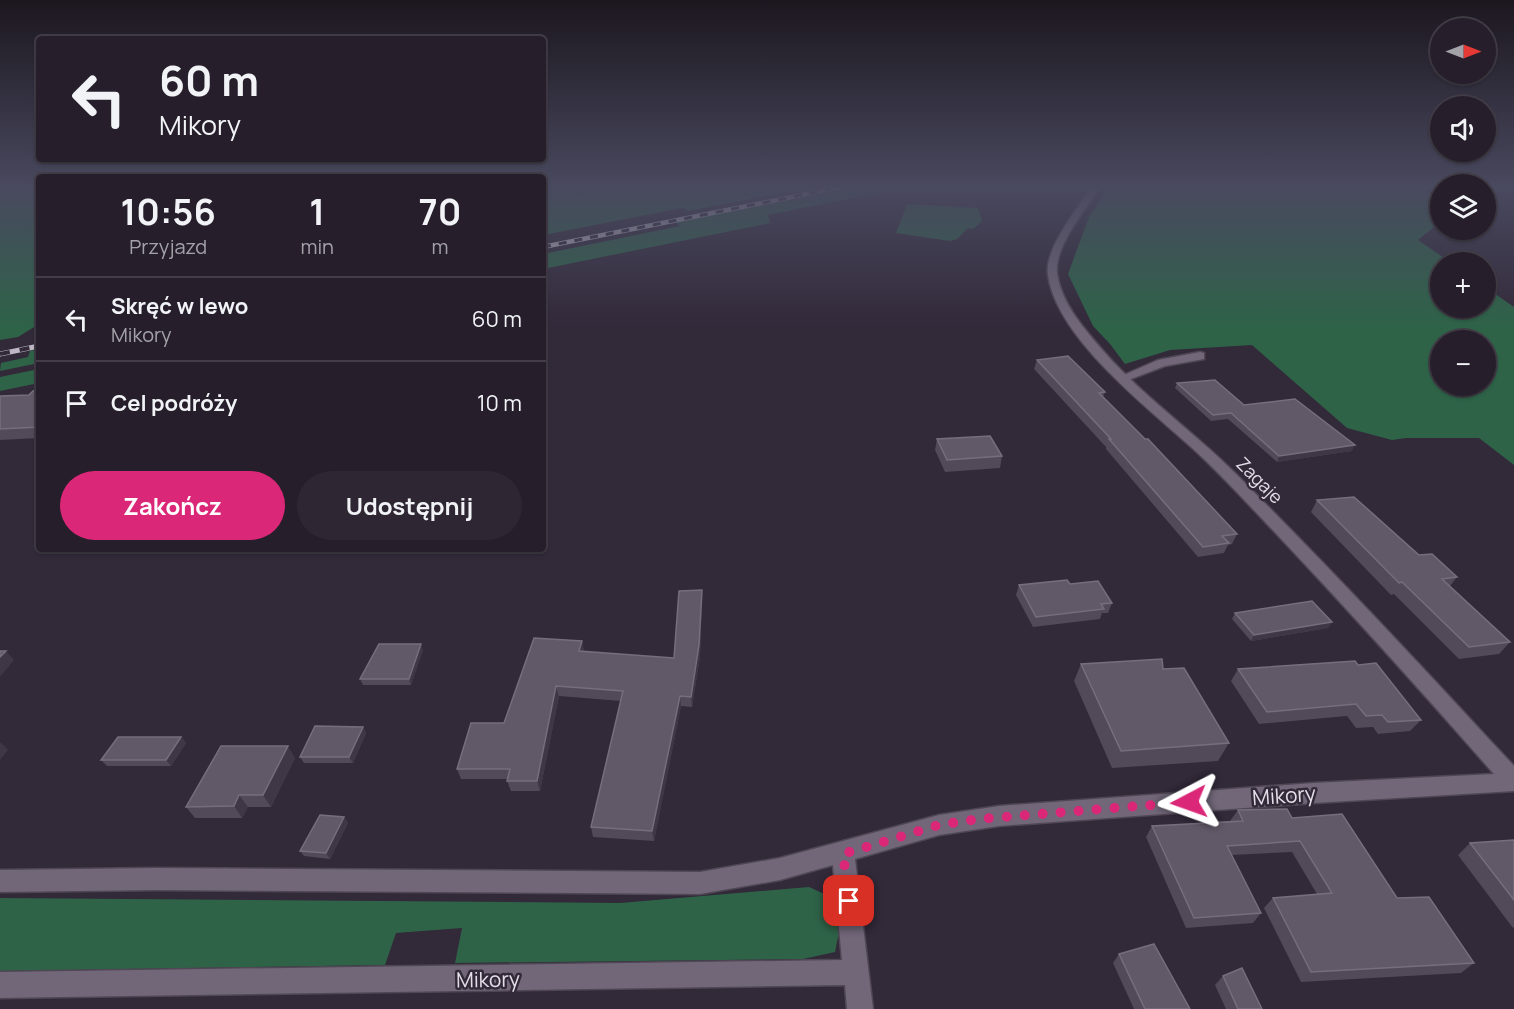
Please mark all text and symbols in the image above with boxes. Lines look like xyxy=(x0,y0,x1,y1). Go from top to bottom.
north arrow xyxy=(1430,18,1496,84)
map controls xyxy=(1430,18,1496,396)
text: 60 m xyxy=(159,51,259,109)
icon: left xyxy=(60,60,138,138)
button: sound xyxy=(1430,96,1496,162)
text: Mikory xyxy=(159,106,241,143)
button: layers xyxy=(1430,174,1496,240)
text: 10:56 xyxy=(121,187,216,236)
text: 1 xyxy=(309,187,325,236)
text: 70 xyxy=(419,187,461,236)
text: Przyjazd xyxy=(129,233,207,260)
text: min xyxy=(300,233,334,260)
text: m xyxy=(431,233,448,260)
button: + xyxy=(1430,252,1496,318)
text: Skręć w lewo xyxy=(111,291,248,321)
icon: left xyxy=(60,303,93,336)
text: 60 m xyxy=(472,304,522,334)
text: Mikory xyxy=(111,321,172,348)
button: − xyxy=(1430,330,1496,396)
icon: arrive xyxy=(60,387,93,420)
text: Cel podróży xyxy=(111,388,237,418)
text: 10 m xyxy=(477,388,522,418)
street label: Zagaje xyxy=(1231,451,1289,509)
button: Zakończ xyxy=(60,471,285,540)
button: Udostępnij xyxy=(297,471,522,540)
position arrow xyxy=(1157,770,1221,834)
street label: Mikory xyxy=(1251,779,1317,811)
pin xyxy=(823,875,874,926)
icon: arrive xyxy=(832,884,865,917)
street label: Mikory xyxy=(456,964,520,994)

